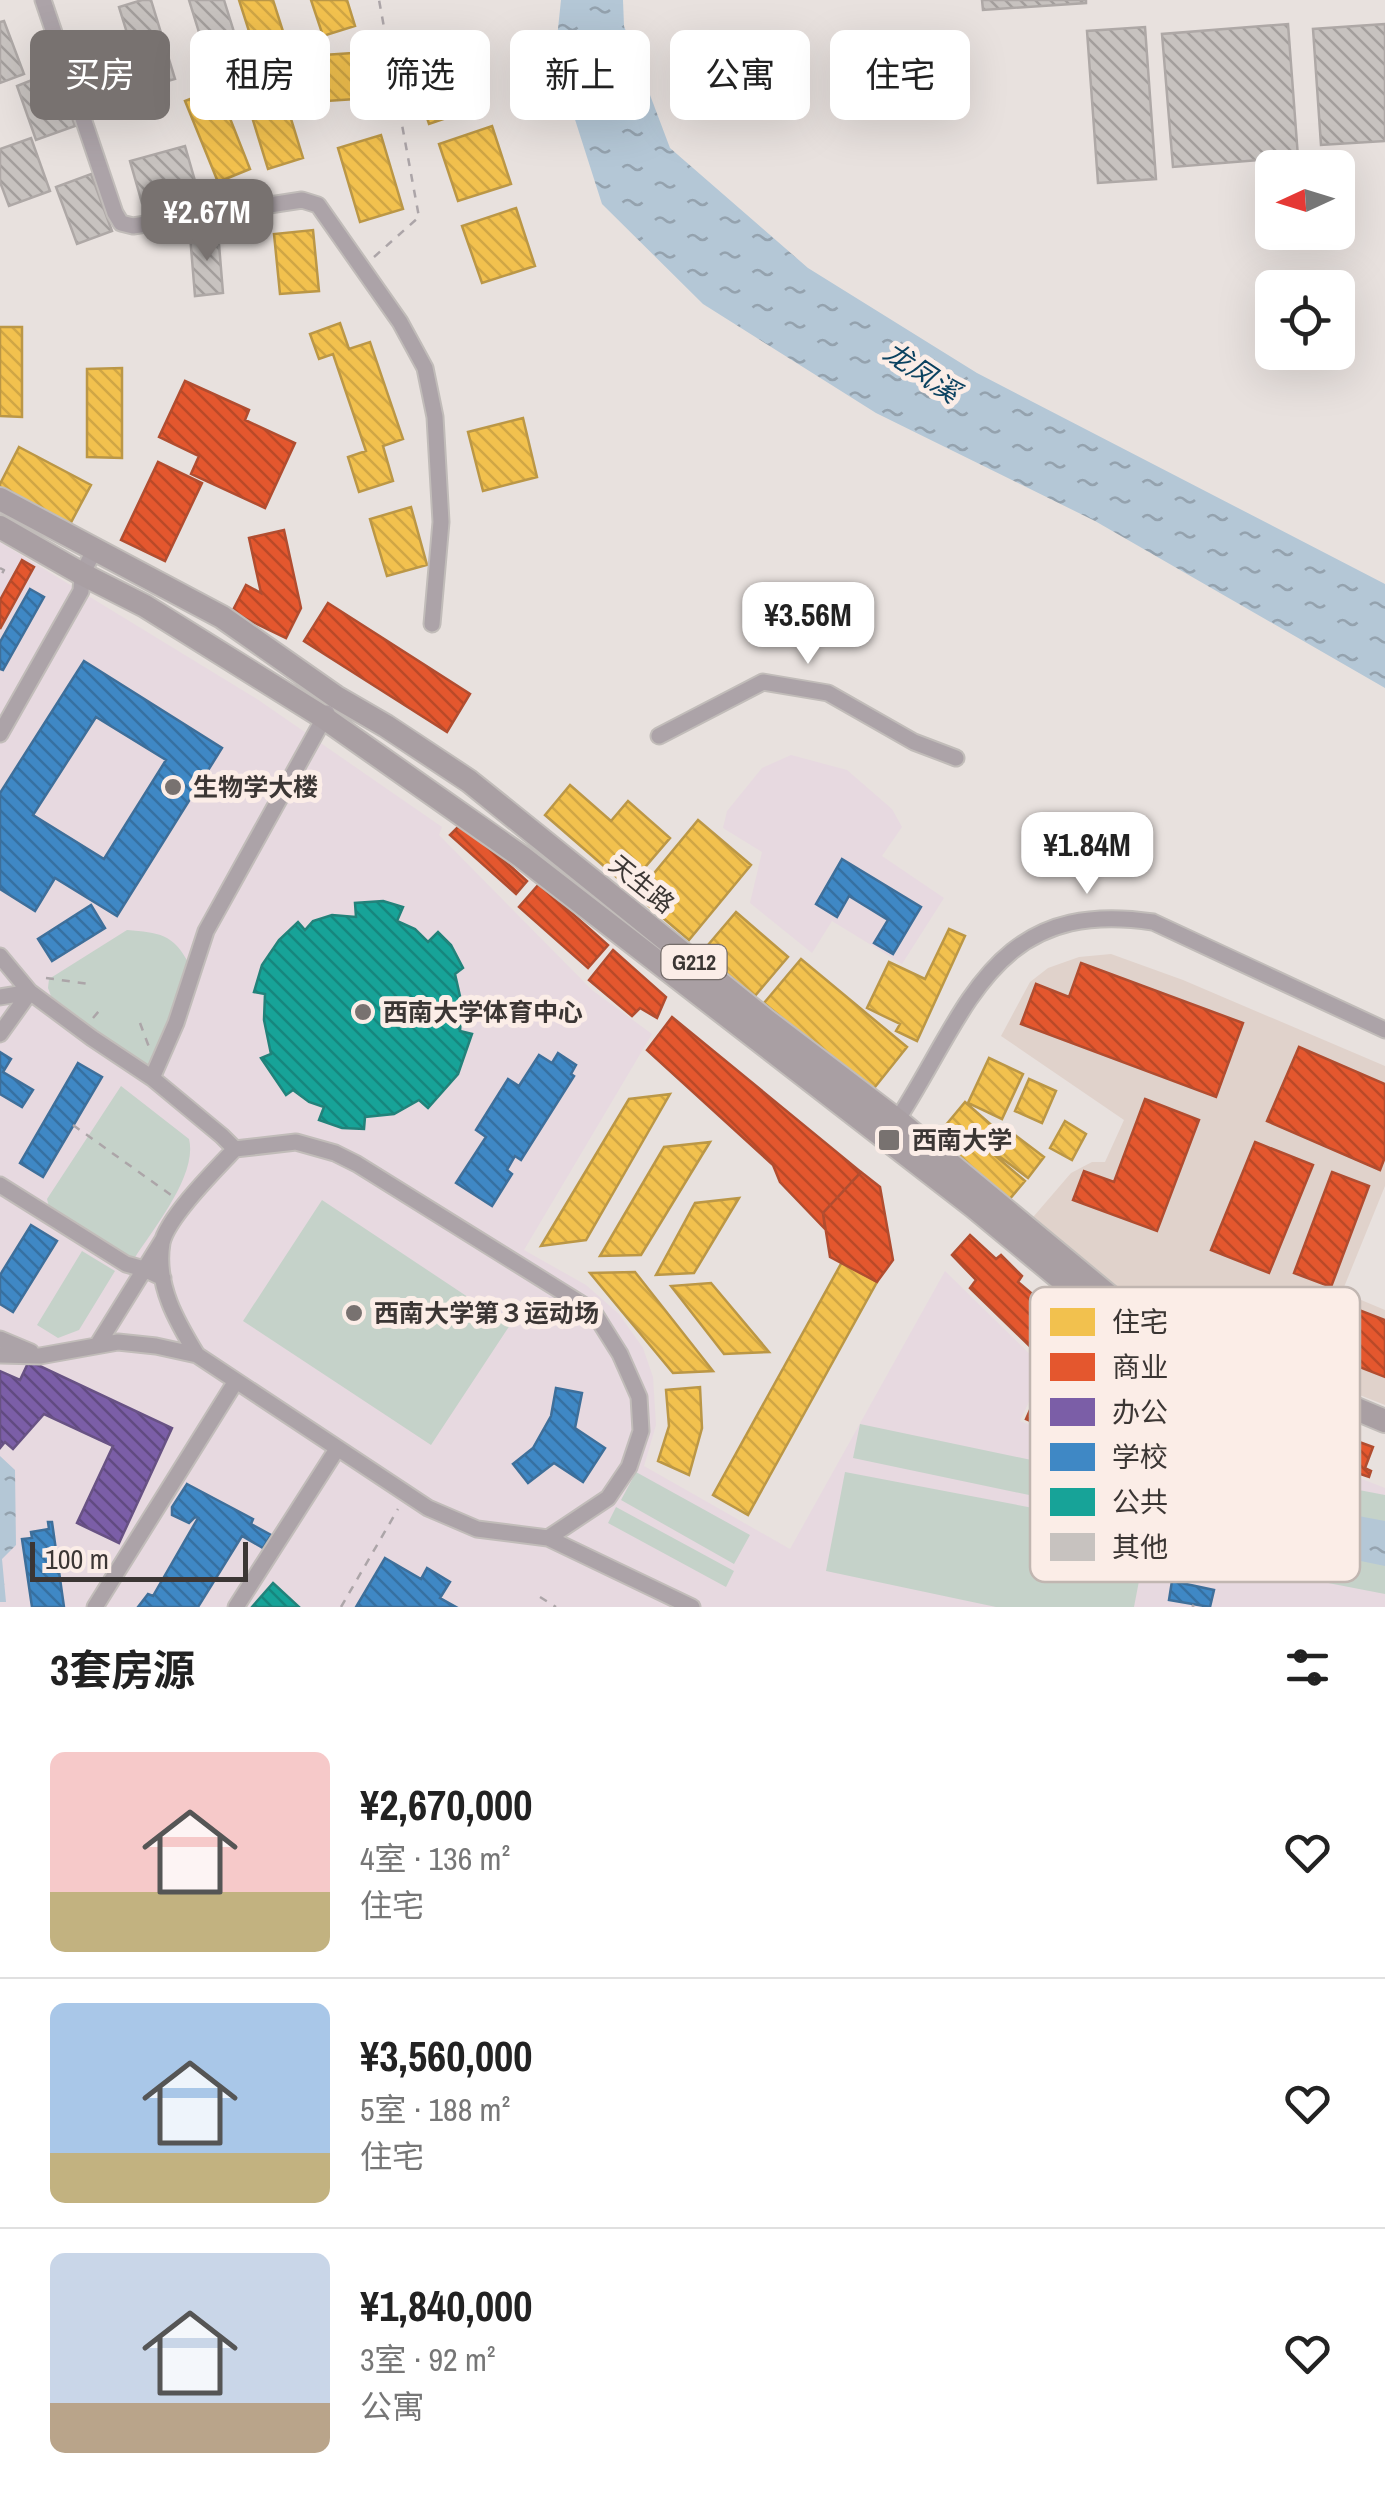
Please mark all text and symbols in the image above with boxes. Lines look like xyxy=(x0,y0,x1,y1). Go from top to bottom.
chip: 买房 xyxy=(30,30,170,120)
chip: 租房 xyxy=(190,30,330,120)
chip: 筛选 xyxy=(350,30,490,120)
chip: 新上 xyxy=(510,30,650,120)
chip: 公寓 xyxy=(670,30,810,120)
chip: 住宅 xyxy=(830,30,970,120)
north arrow xyxy=(1255,150,1355,250)
map controls xyxy=(1255,150,1355,370)
pin: ¥2.67M xyxy=(126,179,288,264)
text: ¥2.67M xyxy=(163,190,251,233)
button: locate xyxy=(1255,270,1355,370)
water label: 龙凤溪 xyxy=(877,333,970,413)
pin: ¥3.56M xyxy=(727,582,889,667)
text: ¥3.56M xyxy=(764,593,852,636)
place label: 生物学大楼 xyxy=(193,770,318,804)
marker: 生物学大楼 xyxy=(162,776,184,798)
pin: ¥1.84M xyxy=(1006,812,1168,897)
text: ¥1.84M xyxy=(1043,823,1131,866)
street label: 天生路 xyxy=(602,847,682,921)
road number: G212 xyxy=(662,945,726,979)
place label: 西南大学体育中心 xyxy=(383,995,583,1029)
marker: 西南大学体育中心 xyxy=(352,1001,374,1023)
place label: 西南大学 xyxy=(912,1123,1012,1157)
marker: 西南大学 xyxy=(876,1127,902,1153)
legend xyxy=(1030,1287,1360,1582)
place label: 西南大学第３运动场 xyxy=(374,1296,599,1330)
marker: 西南大学第３运动场 xyxy=(343,1302,365,1324)
text: 住宅 xyxy=(1112,1303,1168,1341)
text: 商业 xyxy=(1112,1348,1168,1386)
text: 办公 xyxy=(1112,1393,1168,1431)
text: 学校 xyxy=(1112,1438,1168,1476)
text: 公共 xyxy=(1112,1483,1168,1521)
text: 其他 xyxy=(1112,1528,1168,1566)
scale bar xyxy=(30,1537,248,1582)
text: 100 m xyxy=(45,1540,109,1578)
icon: filters xyxy=(1280,1640,1335,1695)
text: 3套房源 xyxy=(50,1642,195,1698)
text: ¥2,670,000 xyxy=(360,1777,532,1833)
icon: home xyxy=(130,1792,250,1912)
icon: heart xyxy=(1280,1825,1335,1880)
text: 4室 · 136 m² xyxy=(360,1837,510,1880)
text: 住宅 xyxy=(360,1884,424,1927)
text: ¥3,560,000 xyxy=(360,2028,532,2084)
icon: home xyxy=(130,2043,250,2163)
icon: heart xyxy=(1280,2076,1335,2131)
text: 5室 · 188 m² xyxy=(360,2088,510,2131)
text: 住宅 xyxy=(360,2135,424,2178)
text: ¥1,840,000 xyxy=(360,2278,532,2334)
icon: home xyxy=(130,2293,250,2413)
icon: heart xyxy=(1280,2326,1335,2381)
text: 3室 · 92 m² xyxy=(360,2338,496,2381)
text: 公寓 xyxy=(360,2385,424,2428)

